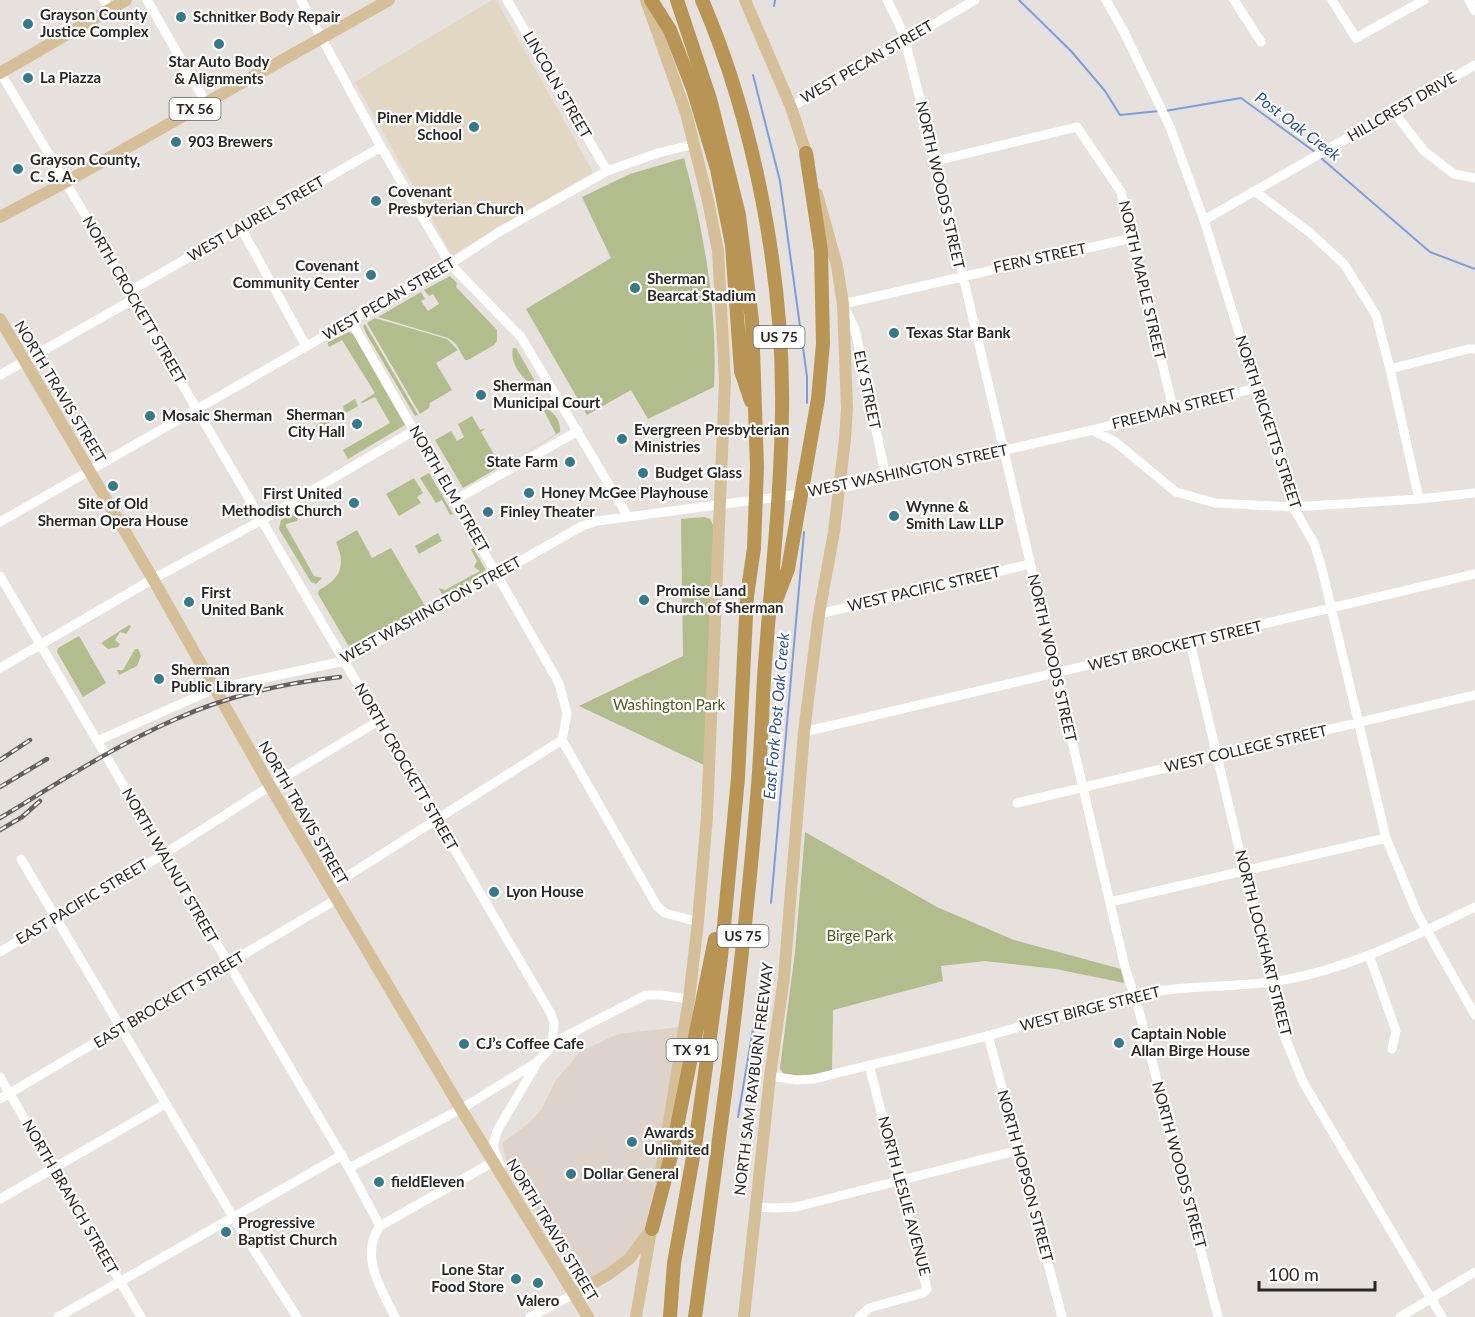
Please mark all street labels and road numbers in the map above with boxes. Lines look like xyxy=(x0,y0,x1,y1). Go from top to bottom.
street label: WEST PECAN STREET xyxy=(797,16,936,106)
street label: LINCOLN STREET xyxy=(520,28,596,141)
street label: HILLCREST DRIVE xyxy=(1344,68,1459,145)
road number: TX 56 xyxy=(170,98,220,120)
street label: NORTH WOODS STREET xyxy=(913,99,969,271)
street label: WEST LAUREL STREET xyxy=(184,172,327,265)
street label: NORTH MAPLE STREET xyxy=(1116,199,1170,361)
street label: NORTH CROCKETT STREET xyxy=(80,213,190,387)
street label: FERN STREET xyxy=(992,238,1088,276)
street label: WEST PECAN STREET xyxy=(319,253,458,343)
street label: NORTH TRAVIS STREET xyxy=(11,317,111,466)
road number: US 75 xyxy=(754,326,804,348)
street label: NORTH RICKETTS STREET xyxy=(1232,333,1306,511)
street label: ELY STREET xyxy=(851,349,885,431)
street label: FREEMAN STREET xyxy=(1110,384,1238,432)
street label: NORTH ELM STREET xyxy=(406,422,494,555)
street label: WEST WASHINGTON STREET xyxy=(806,440,1009,500)
street label: WEST WASHINGTON STREET xyxy=(337,552,524,666)
street label: WEST PACIFIC STREET xyxy=(846,562,1002,614)
street label: NORTH WOODS STREET xyxy=(1025,572,1081,744)
street label: WEST BROCKETT STREET xyxy=(1086,616,1264,674)
street label: NORTH CROCKETT STREET xyxy=(352,680,462,854)
street label: WEST COLLEGE STREET xyxy=(1163,721,1329,775)
street label: NORTH TRAVIS STREET xyxy=(255,738,352,888)
street label: NORTH WALNUT STREET xyxy=(119,785,223,947)
street label: NORTH LOCKHART STREET xyxy=(1232,848,1296,1038)
street label: EAST PACIFIC STREET xyxy=(12,855,151,948)
road number: US 75 xyxy=(718,925,768,947)
street label: EAST BROCKETT STREET xyxy=(90,947,247,1051)
street label: NORTH SAM RAYBURN FREEWAY xyxy=(730,961,776,1196)
street label: WEST BIRGE STREET xyxy=(1018,982,1162,1034)
road number: TX 91 xyxy=(666,1039,718,1061)
street label: NORTH WOODS STREET xyxy=(1149,1079,1211,1250)
street label: NORTH HOPSON STREET xyxy=(994,1088,1058,1264)
street label: NORTH LESLIE AVENUE xyxy=(875,1114,935,1277)
street label: NORTH BRANCH STREET xyxy=(19,1116,123,1277)
street label: NORTH TRAVIS STREET xyxy=(503,1155,603,1304)

